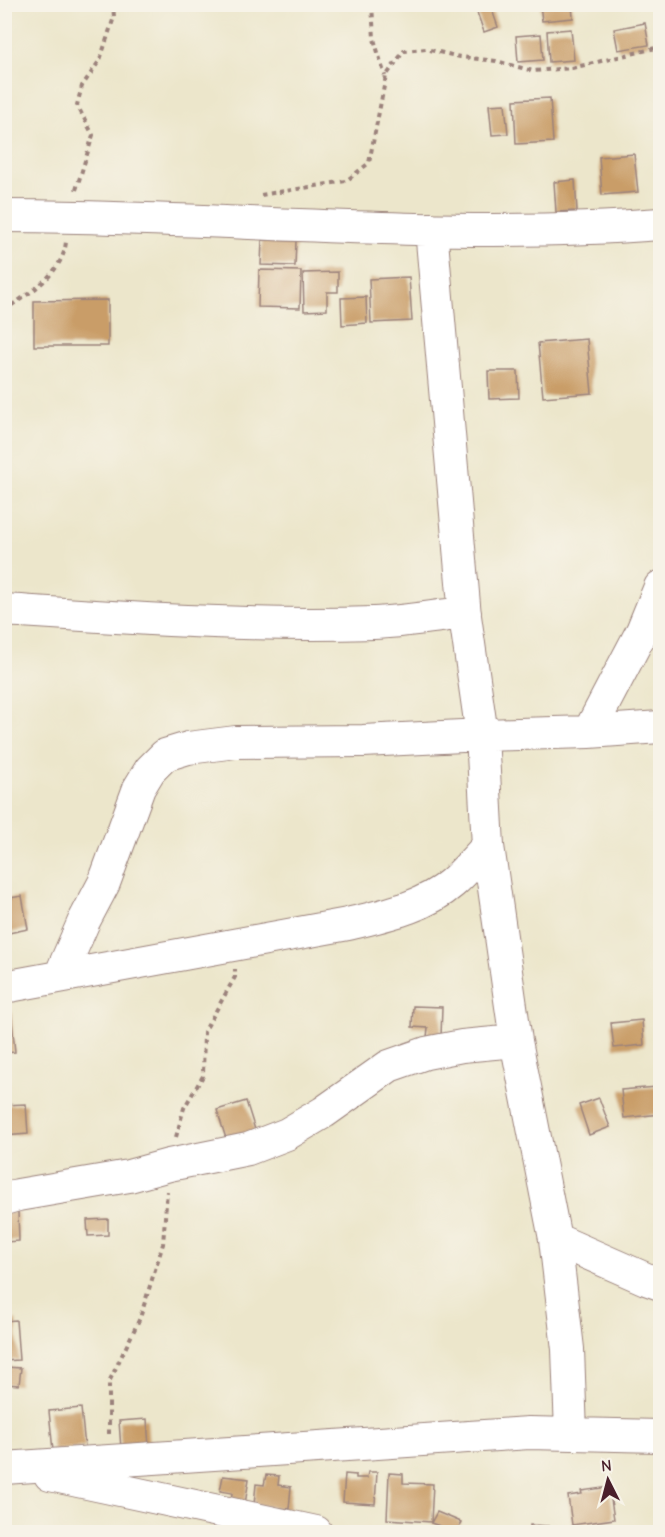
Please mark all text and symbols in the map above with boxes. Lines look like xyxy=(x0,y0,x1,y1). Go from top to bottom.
north arrow xyxy=(578,1450,638,1510)
text: N xyxy=(600,1457,613,1476)

